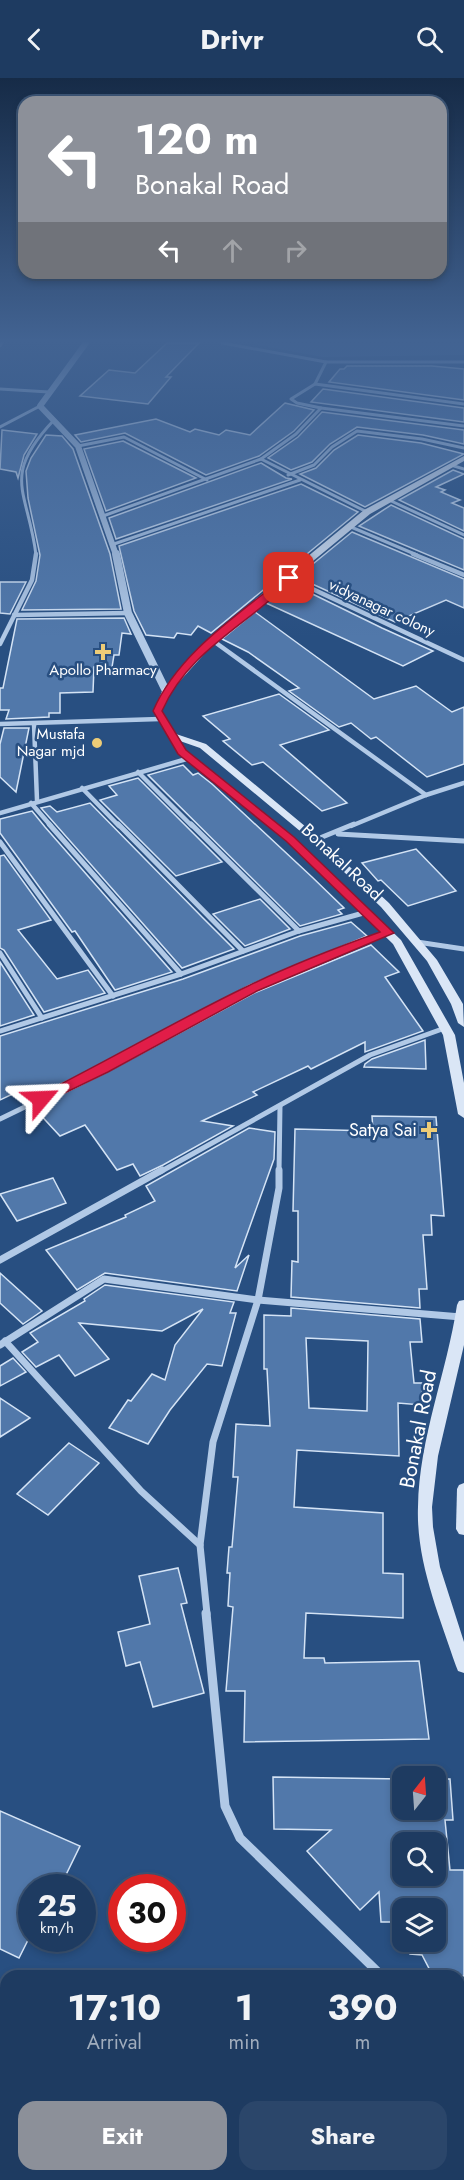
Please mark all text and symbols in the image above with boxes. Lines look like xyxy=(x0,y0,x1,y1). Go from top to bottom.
text: Drivr xyxy=(200,20,264,59)
icon: back xyxy=(18,23,51,56)
icon: search xyxy=(413,23,446,56)
text: 120 m xyxy=(135,109,259,170)
icon: left xyxy=(36,120,114,198)
text: Bonakal Road xyxy=(135,165,289,204)
icon: left xyxy=(153,234,186,267)
icon: ahead xyxy=(216,234,249,267)
icon: right xyxy=(279,234,312,267)
pin xyxy=(263,552,314,603)
icon: arrive xyxy=(272,561,305,594)
street label: vidyanagar colony xyxy=(325,574,439,642)
marker: Apollo Pharmacy xyxy=(96,645,110,659)
place label: Apollo Pharmacy xyxy=(49,659,157,681)
place label: Mustafa Nagar mjd xyxy=(17,723,85,762)
marker: Mustafa Nagar mjd xyxy=(90,736,104,750)
street label: Bonakal Road xyxy=(295,817,389,907)
position arrow xyxy=(9,1067,73,1131)
place label: Satya Sai xyxy=(349,1117,417,1143)
marker: Satya Sai xyxy=(422,1123,436,1137)
street label: Bonakal Road xyxy=(392,1367,444,1491)
north arrow xyxy=(392,1766,446,1820)
map controls xyxy=(392,1766,446,1952)
button: search xyxy=(392,1832,446,1886)
speed limit sign: 30 xyxy=(108,1874,186,1952)
text: 25 xyxy=(37,1884,77,1927)
button: layers xyxy=(392,1898,446,1952)
text: km/h xyxy=(40,1917,74,1939)
text: 17:10 xyxy=(67,1981,161,2033)
text: 1 xyxy=(235,1981,253,2033)
text: 390 xyxy=(327,1981,398,2033)
text: Arrival xyxy=(87,2028,142,2057)
text: min xyxy=(229,2028,260,2057)
text: m xyxy=(355,2028,370,2057)
button: Exit xyxy=(18,2101,227,2170)
button: Share xyxy=(239,2101,447,2170)

